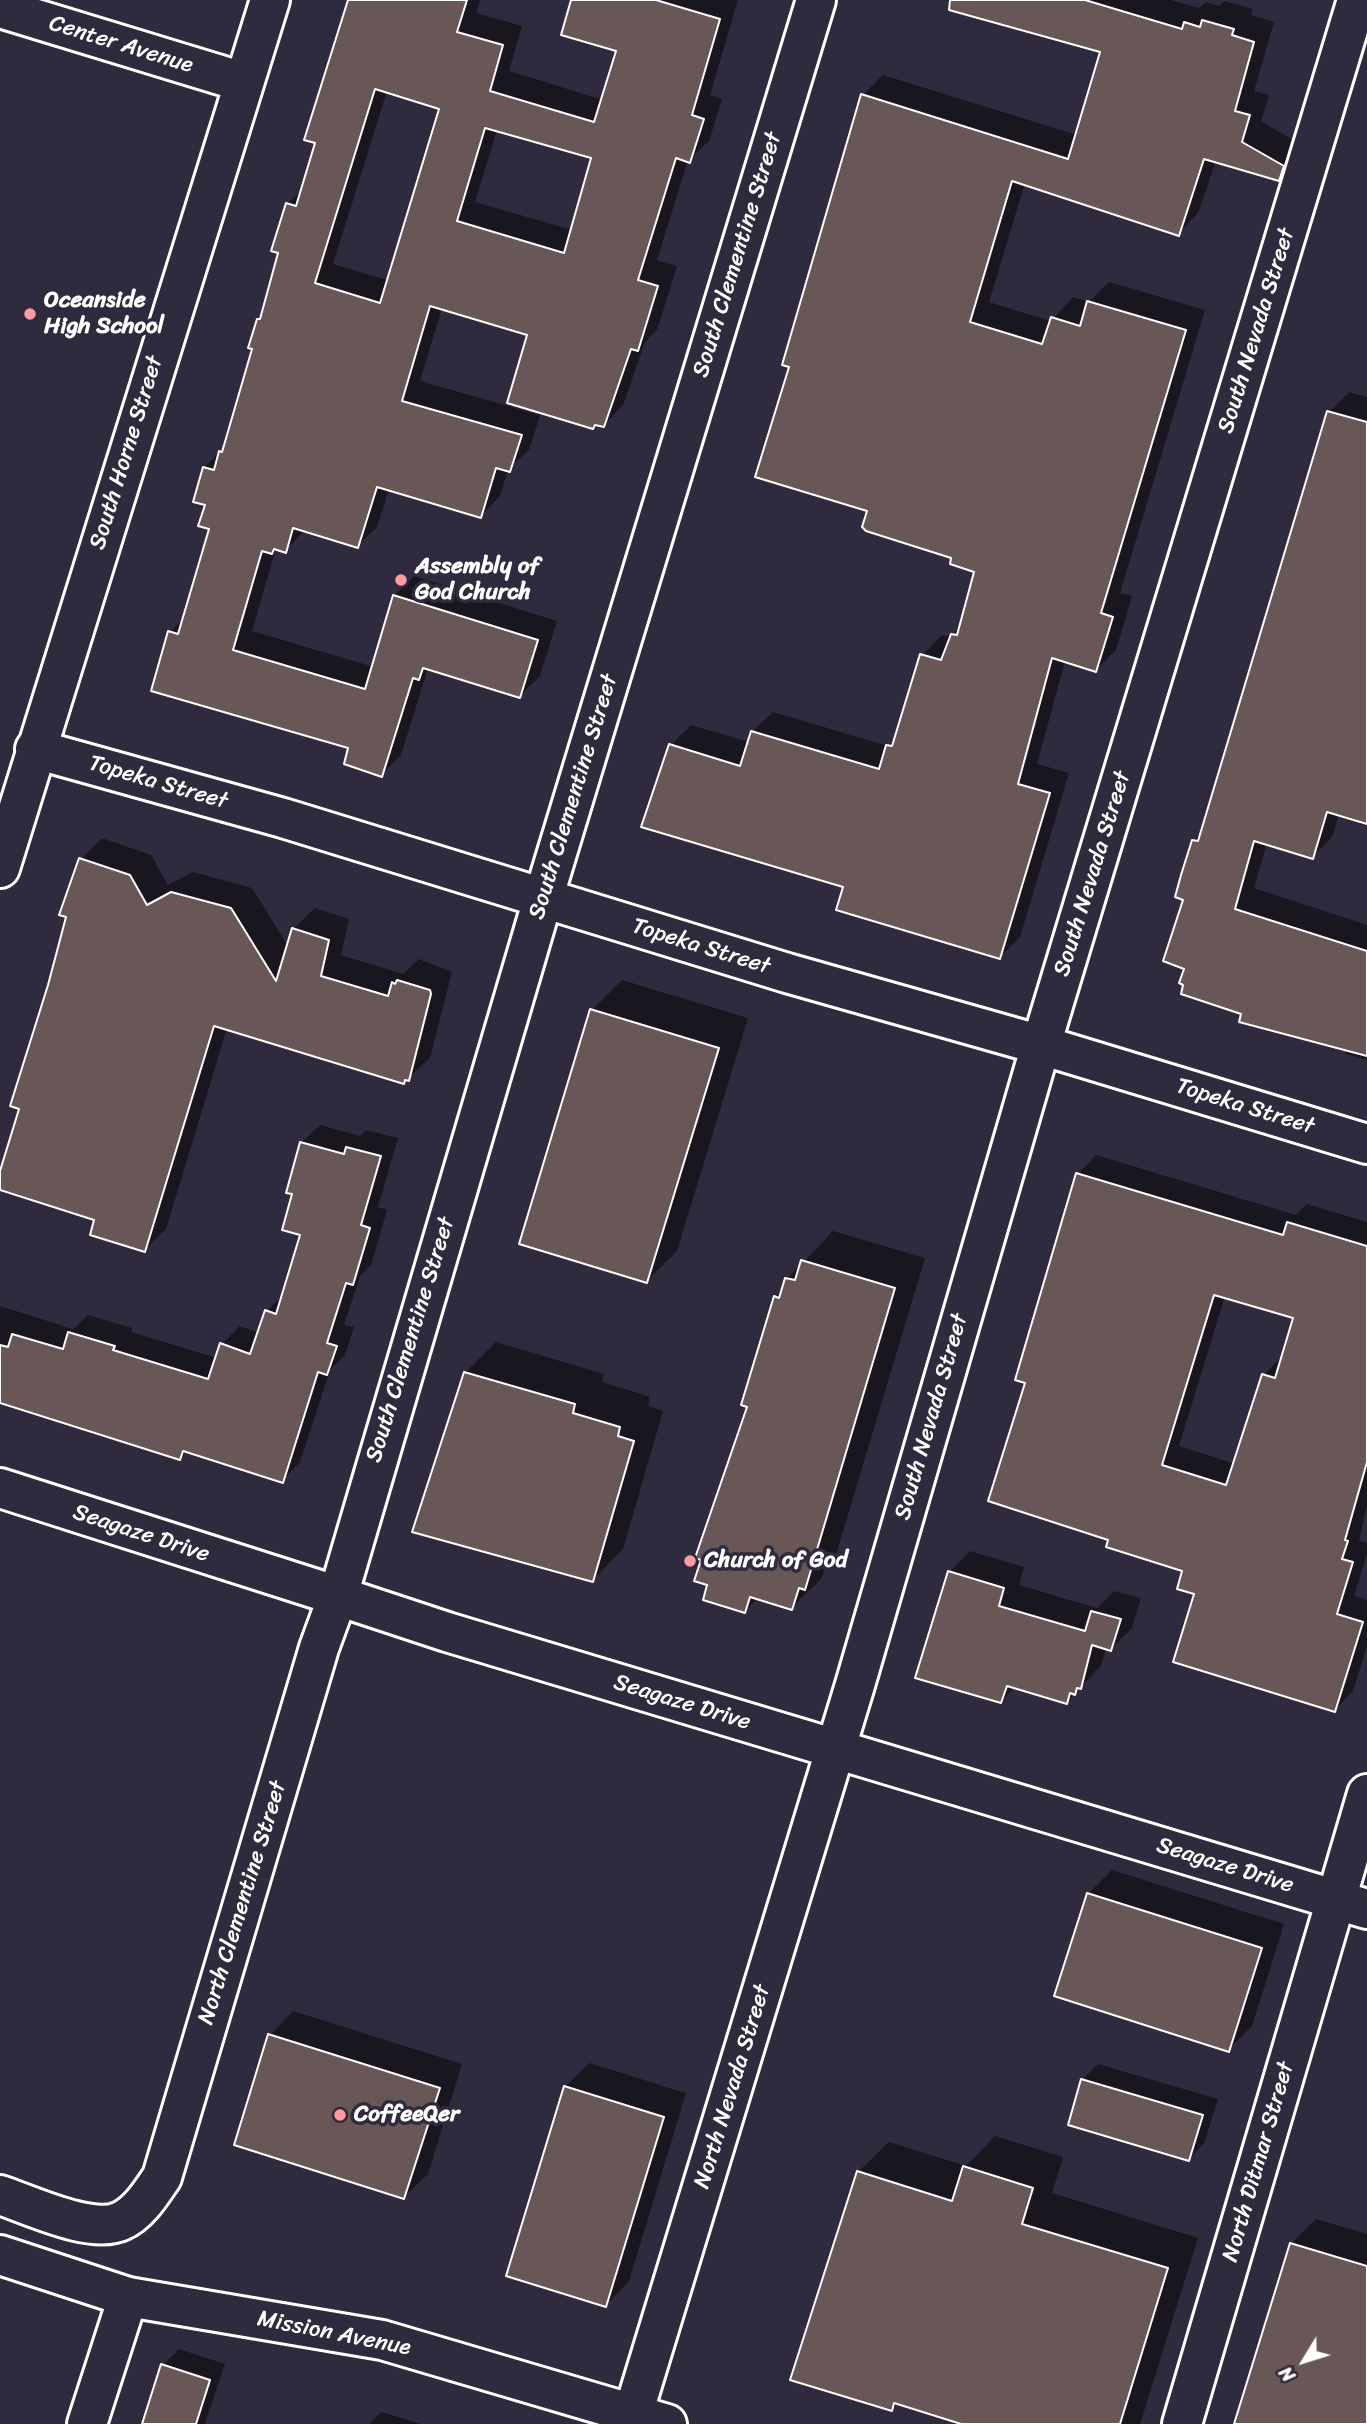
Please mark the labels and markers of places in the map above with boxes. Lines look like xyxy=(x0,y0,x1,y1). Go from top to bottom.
place label: Oceanside High School xyxy=(44,287,164,341)
marker: Oceanside High School xyxy=(22,306,38,322)
place label: Assembly of God Church xyxy=(415,553,540,607)
marker: Assembly of God Church xyxy=(393,572,409,588)
place label: Church of God xyxy=(704,1547,848,1575)
marker: Church of God xyxy=(682,1553,698,1569)
place label: CoffeeQer xyxy=(354,2101,459,2129)
marker: CoffeeQer xyxy=(332,2107,348,2123)

